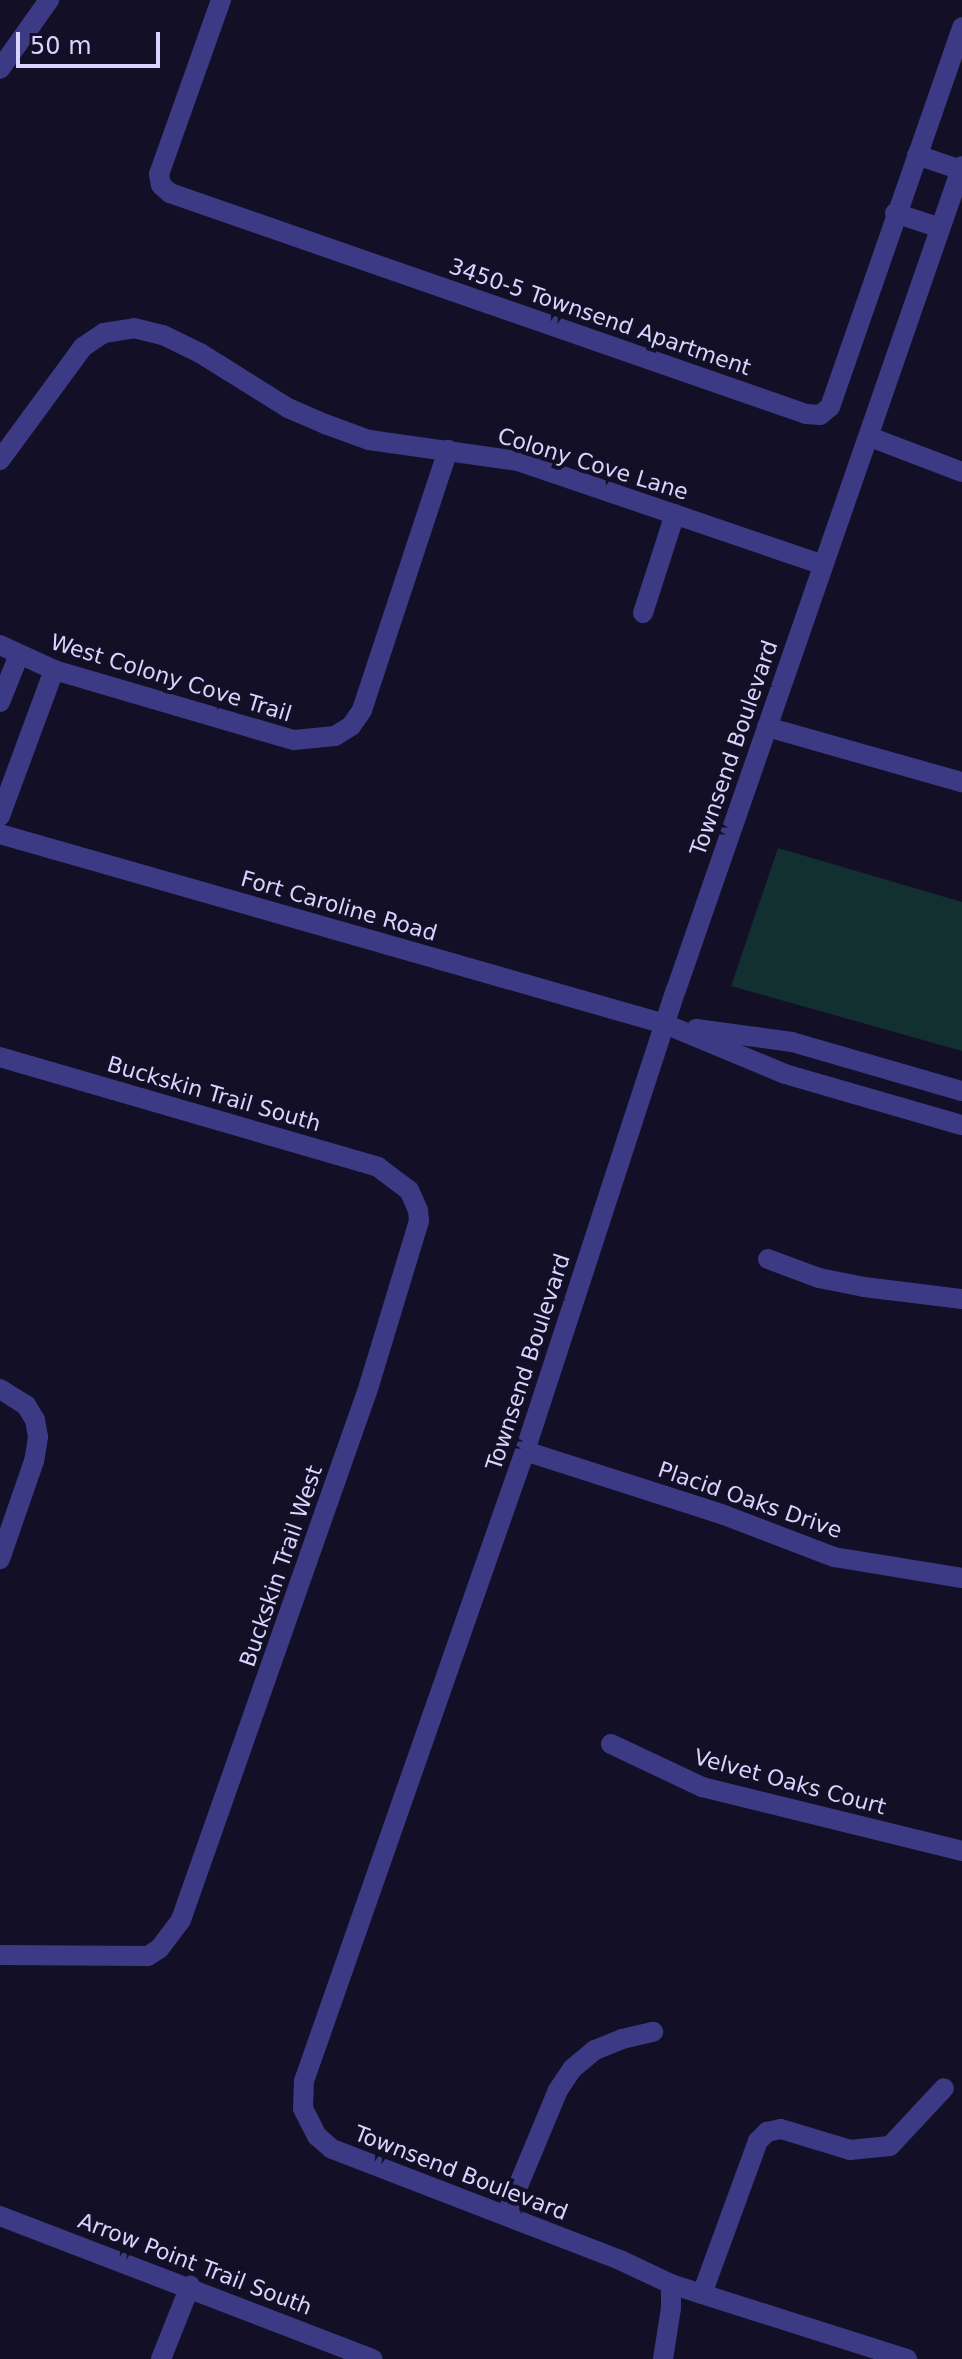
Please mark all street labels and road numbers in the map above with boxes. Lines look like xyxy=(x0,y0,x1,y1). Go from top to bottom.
street label: 3450-5 Townsend Apartment xyxy=(446,253,754,381)
street label: Colony Cove Lane xyxy=(494,422,692,506)
street label: West Colony Cove Trail xyxy=(47,629,295,727)
street label: Townsend Boulevard xyxy=(685,637,783,859)
street label: Fort Caroline Road xyxy=(238,865,440,947)
street label: Buckskin Trail South xyxy=(104,1051,324,1137)
street label: Townsend Boulevard xyxy=(480,1250,576,1474)
street label: Placid Oaks Drive xyxy=(655,1456,845,1544)
street label: Buckskin Trail West xyxy=(234,1462,328,1670)
street label: Velvet Oaks Court xyxy=(691,1744,889,1820)
street label: Townsend Boulevard xyxy=(351,2120,571,2226)
street label: Arrow Point Trail South xyxy=(74,2207,316,2321)

